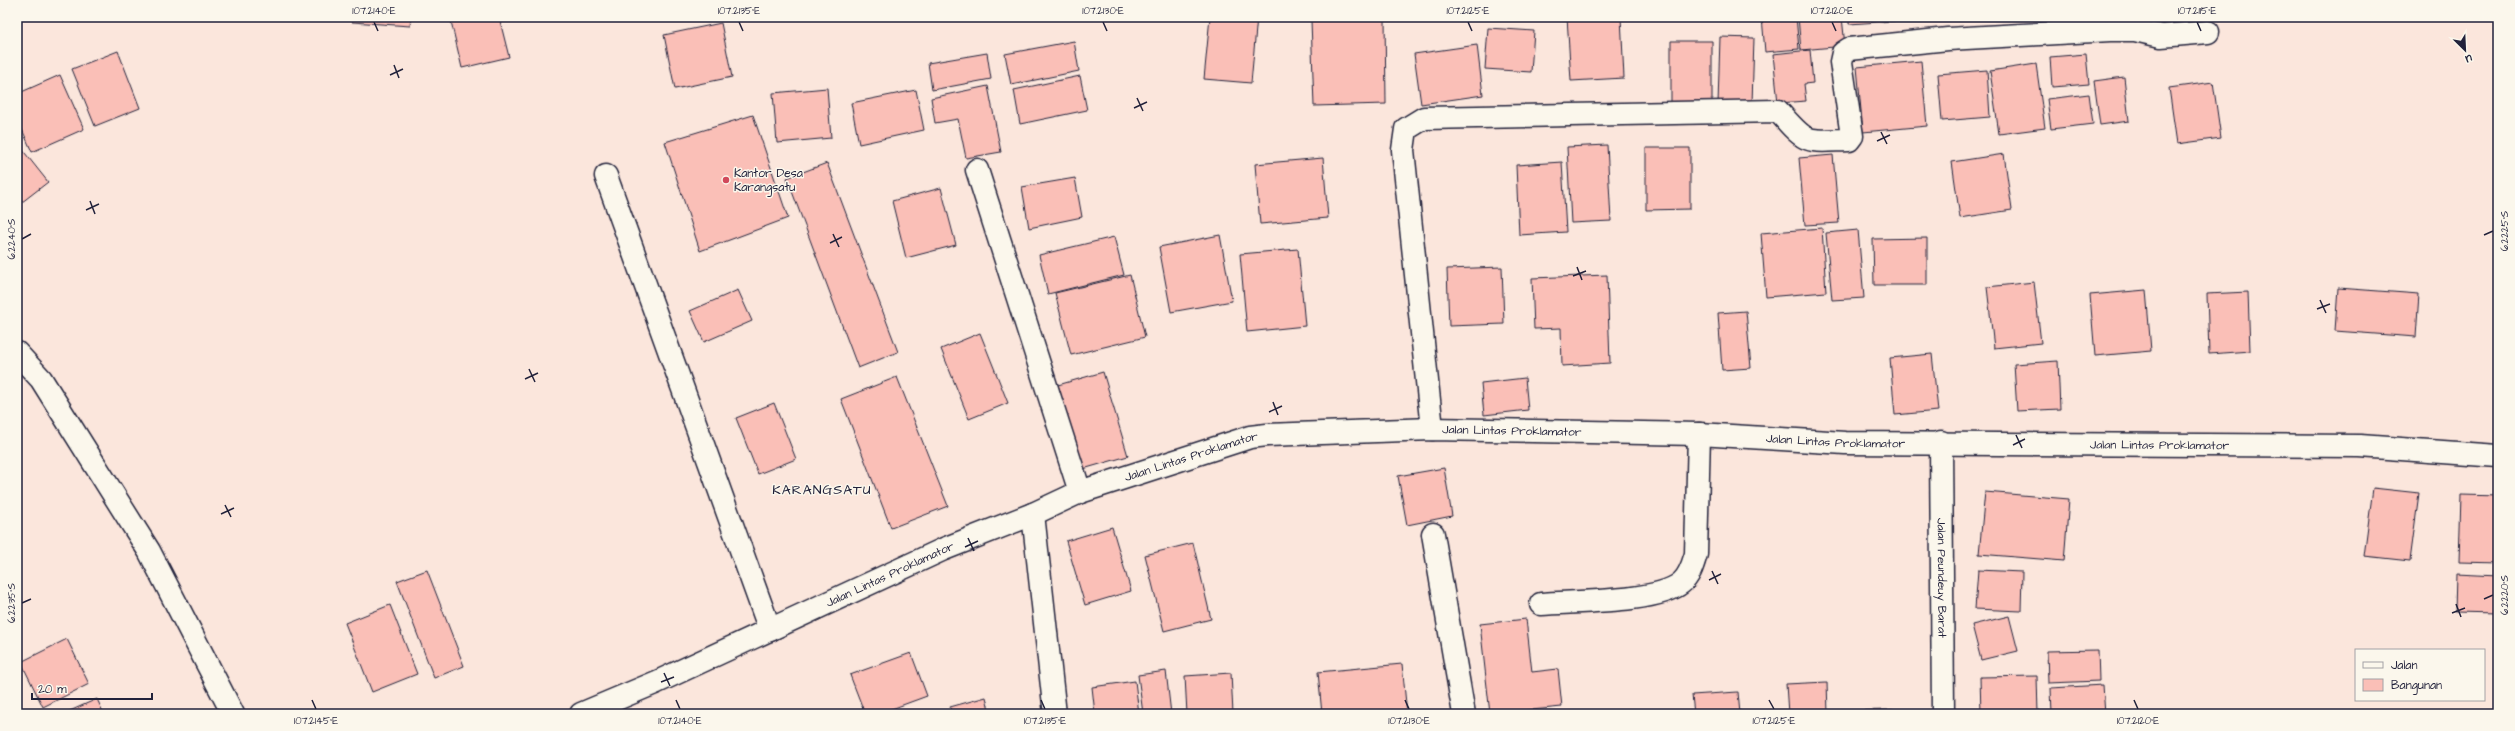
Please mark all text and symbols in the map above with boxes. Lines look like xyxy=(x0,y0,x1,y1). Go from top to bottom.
text: 107.2140°E xyxy=(352,4,396,18)
text: 107.2135°E xyxy=(718,4,760,18)
text: 107.2130°E xyxy=(1082,4,1124,18)
text: 107.2125°E xyxy=(1446,4,1490,18)
text: 107.2120°E xyxy=(1811,4,1853,18)
text: 107.2115°E xyxy=(2178,4,2216,18)
north arrow xyxy=(2445,30,2485,70)
text: U xyxy=(2463,50,2476,67)
place label: Kantor Desa Karangsatu xyxy=(734,165,803,197)
marker: Kantor Desa Karangsatu xyxy=(721,175,731,185)
text: 6.2225°S xyxy=(2498,210,2512,251)
text: 6.2240°S xyxy=(5,218,19,259)
street label: Jalan Lintas Proklamator xyxy=(1442,421,1582,440)
street label: Jalan Lintas Proklamator xyxy=(1122,428,1259,486)
street label: Jalan Lintas Proklamator xyxy=(1765,430,1906,452)
street label: Jalan Lintas Proklamator xyxy=(2090,436,2230,454)
district label: KARANGSATU xyxy=(772,480,872,500)
street label: Jalan Peundeuy Barat xyxy=(1933,518,1951,638)
street label: Jalan Lintas Proklamator xyxy=(823,537,957,611)
text: 6.2220°S xyxy=(2498,575,2512,615)
text: 6.2235°S xyxy=(5,582,19,623)
legend xyxy=(2355,649,2485,701)
text: Jalan xyxy=(2391,657,2417,674)
scale bar xyxy=(32,675,152,701)
text: Bangunan xyxy=(2391,677,2442,695)
text: 20 m xyxy=(38,681,67,698)
text: 107.2145°E xyxy=(294,714,338,728)
text: 107.2140°E xyxy=(658,714,702,728)
text: 107.2135°E xyxy=(1024,714,1066,728)
text: 107.2130°E xyxy=(1388,714,1430,728)
text: 107.2125°E xyxy=(1752,714,1796,728)
text: 107.2120°E xyxy=(2117,714,2159,728)

